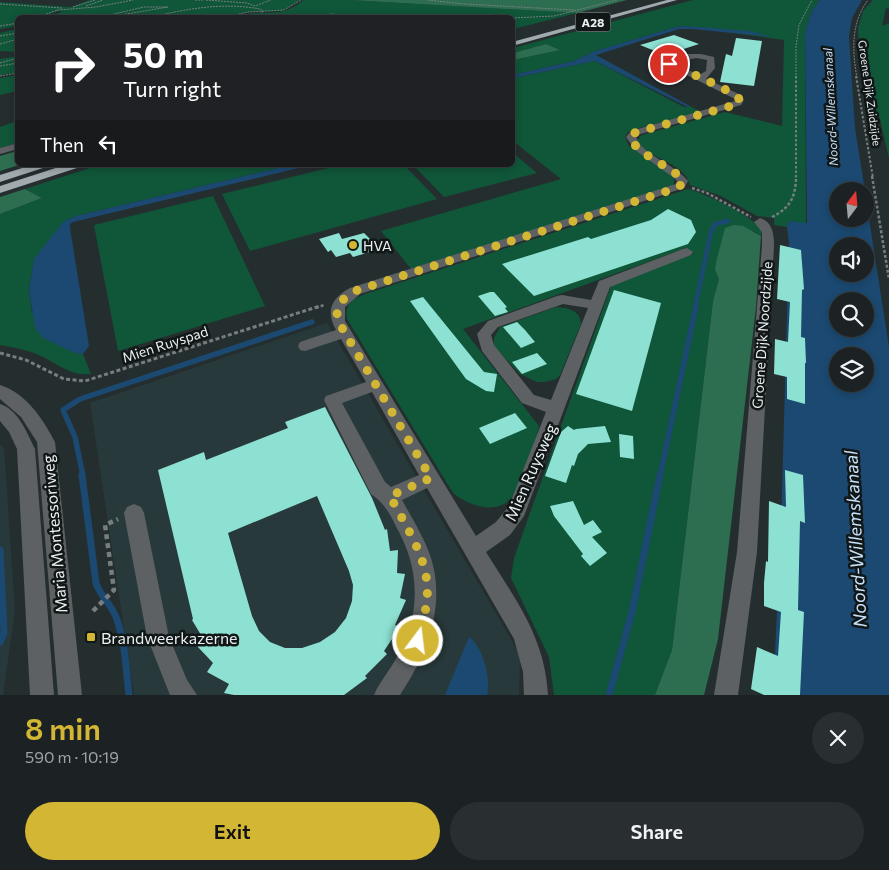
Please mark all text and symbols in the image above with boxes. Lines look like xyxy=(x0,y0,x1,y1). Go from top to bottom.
road number: A28 xyxy=(576,13,610,32)
text: 50 m xyxy=(123,32,204,75)
icon: right xyxy=(40,35,105,100)
street label: Groene Dijk Zuidzijde xyxy=(856,39,884,147)
pin xyxy=(648,43,690,85)
water label: Noord-Willemskanaal xyxy=(820,47,840,166)
icon: arrive xyxy=(655,50,683,78)
text: Turn right xyxy=(123,75,221,102)
icon: left xyxy=(94,130,122,158)
text: Then xyxy=(40,133,84,156)
north arrow xyxy=(829,182,874,228)
map controls xyxy=(829,182,874,392)
place label: HVA xyxy=(363,237,392,254)
button: sound xyxy=(829,237,874,282)
marker: HVA xyxy=(347,239,359,251)
street label: Groene Dijk Noordzijde xyxy=(748,261,776,409)
button: search xyxy=(829,292,874,337)
street label: Mien Ruyspad xyxy=(120,322,210,366)
button: layers xyxy=(829,347,874,392)
street label: Mien Ruysweg xyxy=(500,420,560,524)
water label: Noord-Willemskanaal xyxy=(839,449,871,628)
street label: Maria Montessoriweg xyxy=(38,454,70,614)
position arrow xyxy=(391,614,443,666)
place label: Brandweerkazerne xyxy=(101,628,238,647)
marker: Brandweerkazerne xyxy=(85,631,97,643)
text: 8 min xyxy=(25,709,101,746)
button: close xyxy=(812,712,864,764)
text: 590 m · 10:19 xyxy=(25,747,119,766)
button: Exit xyxy=(25,802,440,860)
button: Share xyxy=(450,802,864,860)

